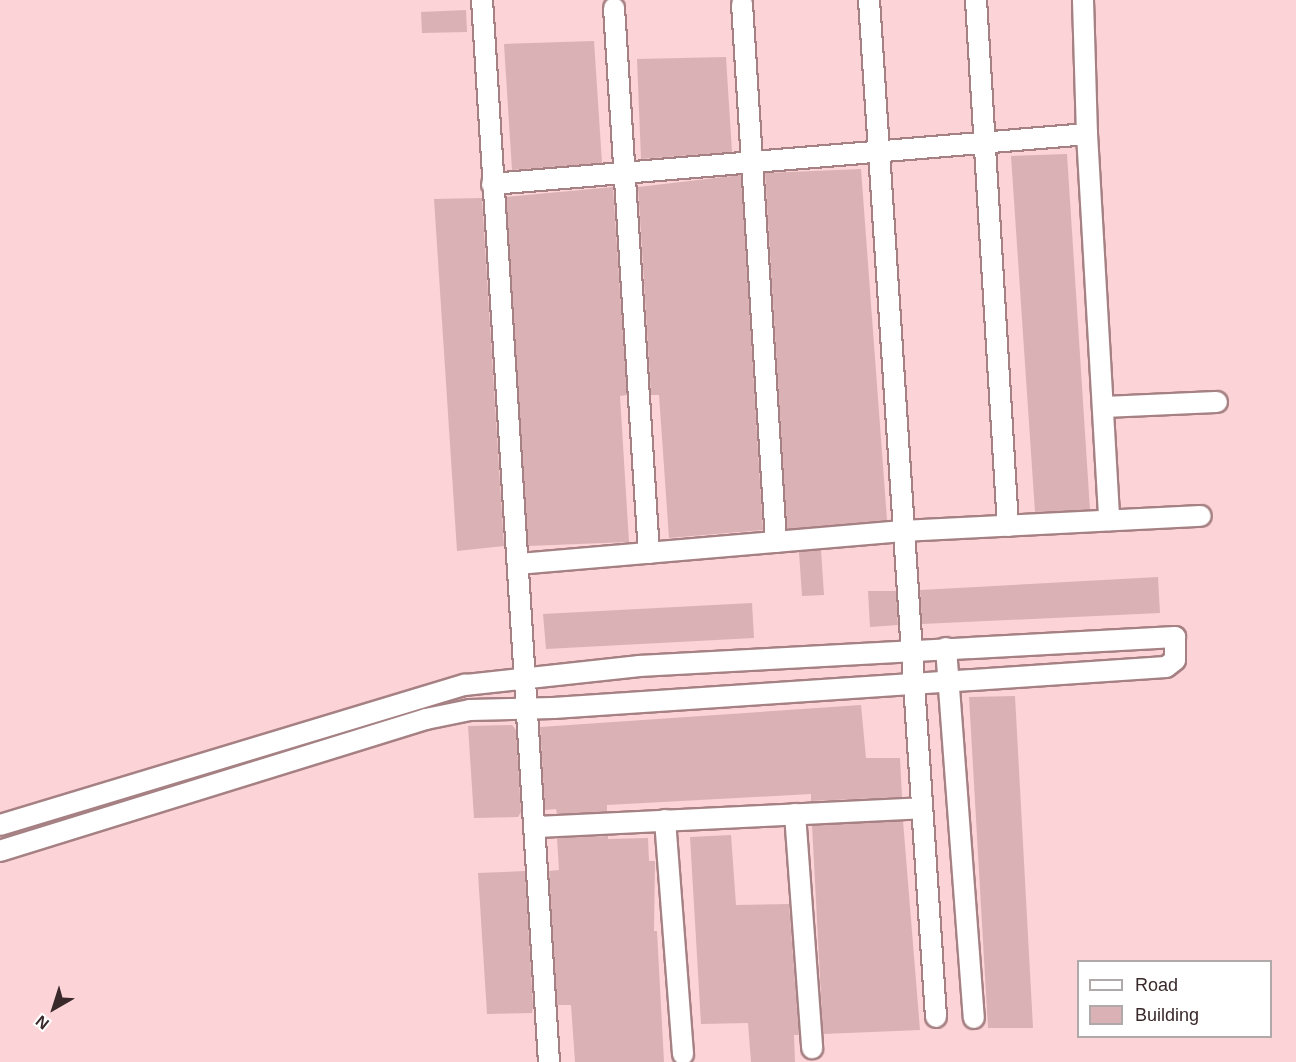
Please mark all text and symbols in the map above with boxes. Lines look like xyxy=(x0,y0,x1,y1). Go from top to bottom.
legend xyxy=(1077,960,1272,1038)
text: Road xyxy=(1135,975,1178,995)
north arrow xyxy=(24,978,84,1038)
text: Building xyxy=(1135,1005,1199,1025)
text: N xyxy=(33,1012,52,1033)

